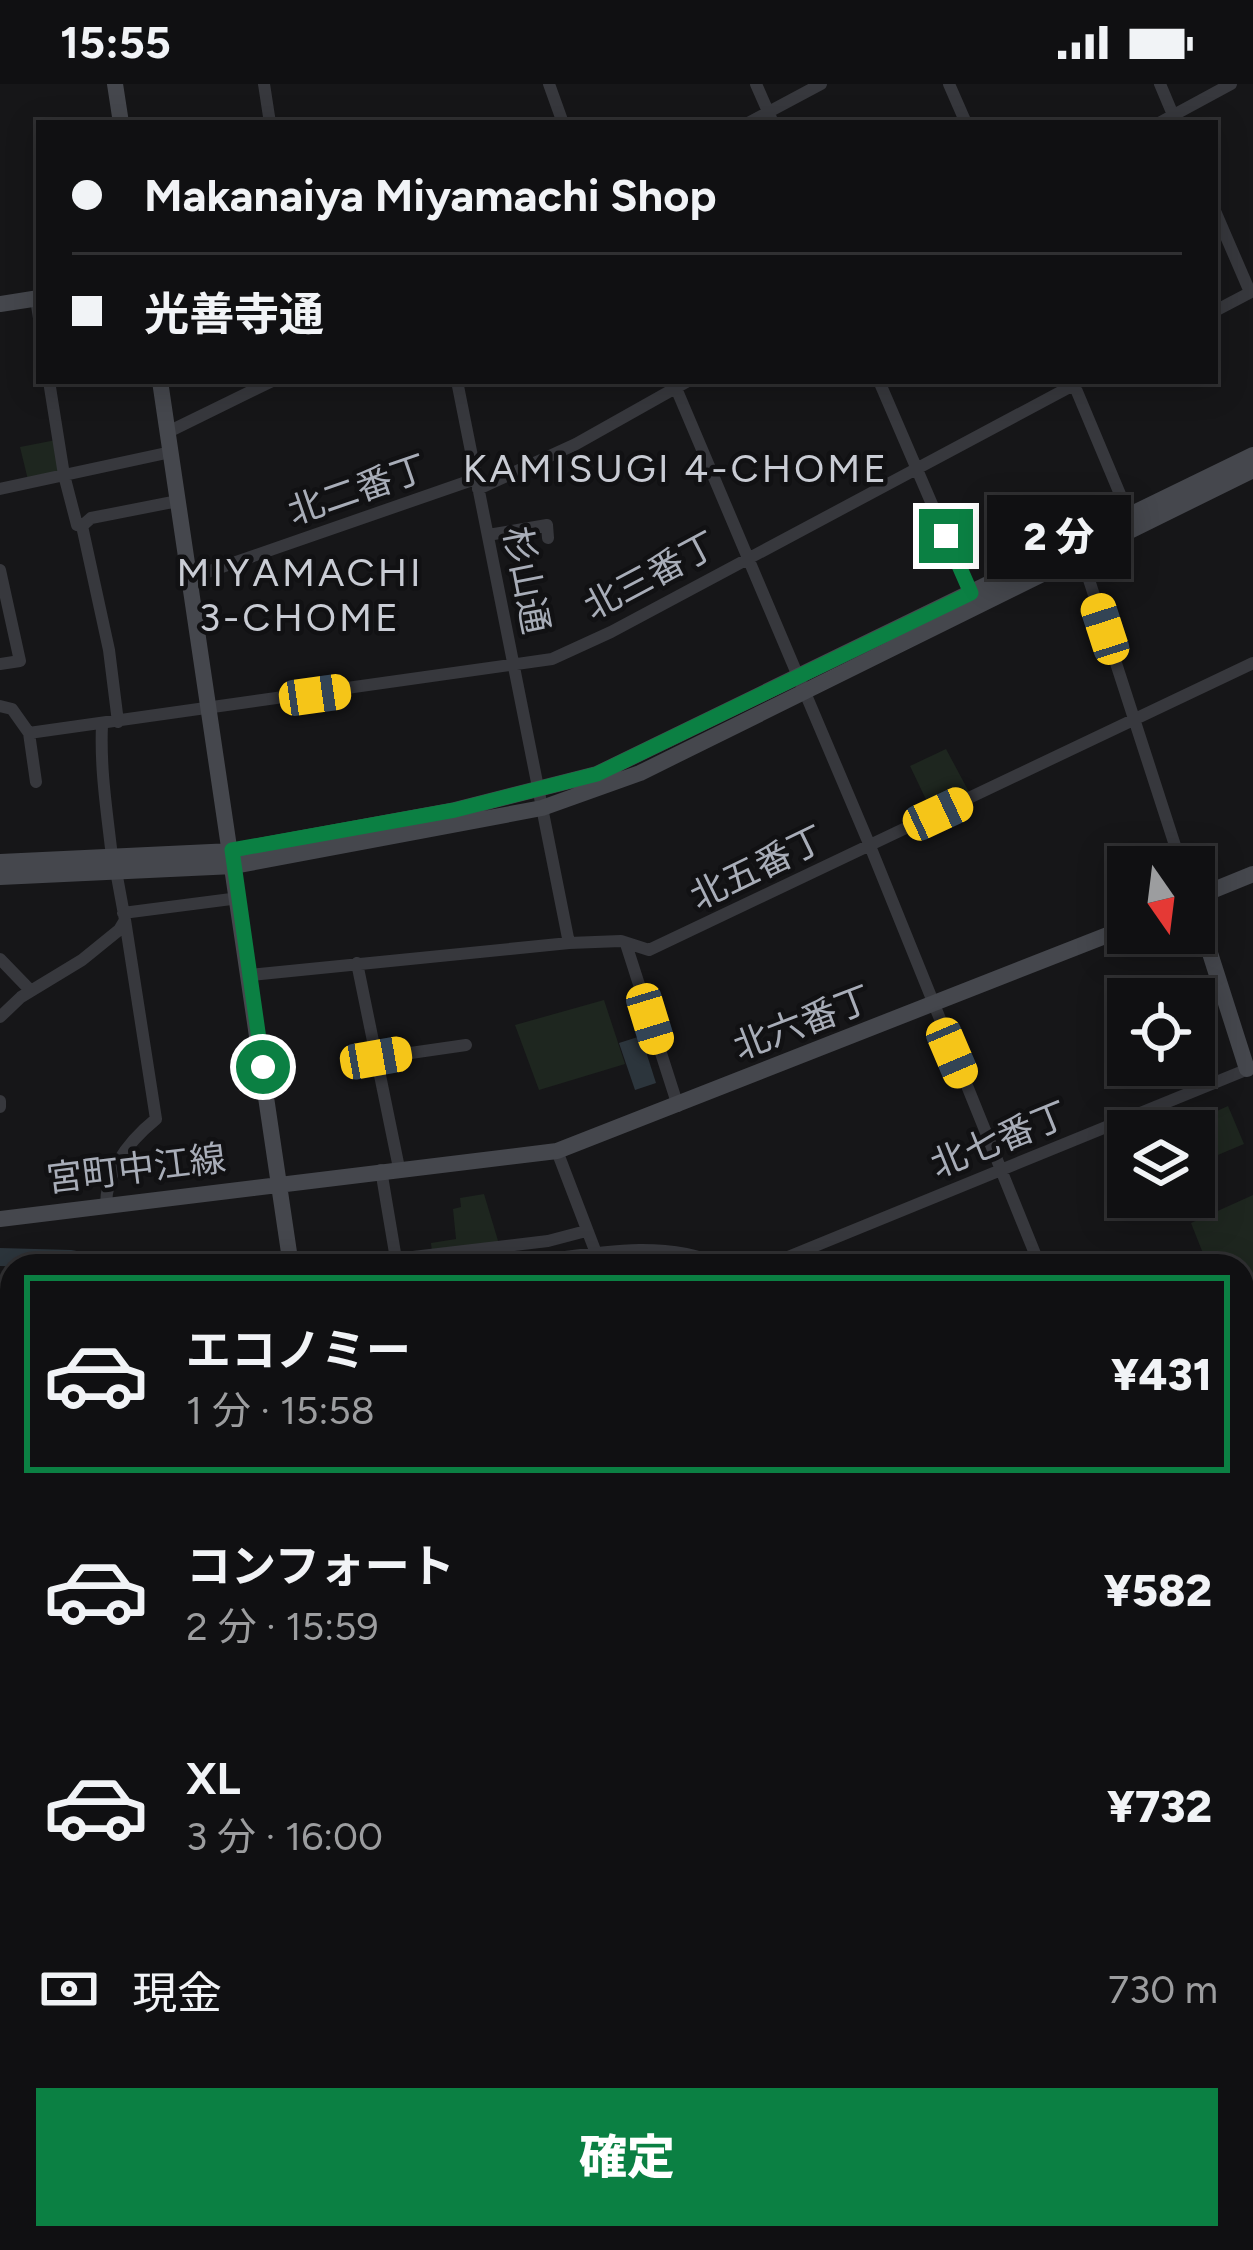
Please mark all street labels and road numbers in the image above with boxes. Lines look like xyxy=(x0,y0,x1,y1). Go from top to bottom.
street label: 北二番丁 xyxy=(282,446,432,533)
street label: 杉山通 xyxy=(495,523,558,637)
street label: 北三番丁 xyxy=(577,523,724,628)
street label: 北五番丁 xyxy=(683,817,831,918)
street label: 北六番丁 xyxy=(727,977,877,1068)
street label: 北七番丁 xyxy=(924,1093,1074,1186)
street label: 宮町中江線 xyxy=(44,1136,228,1201)

